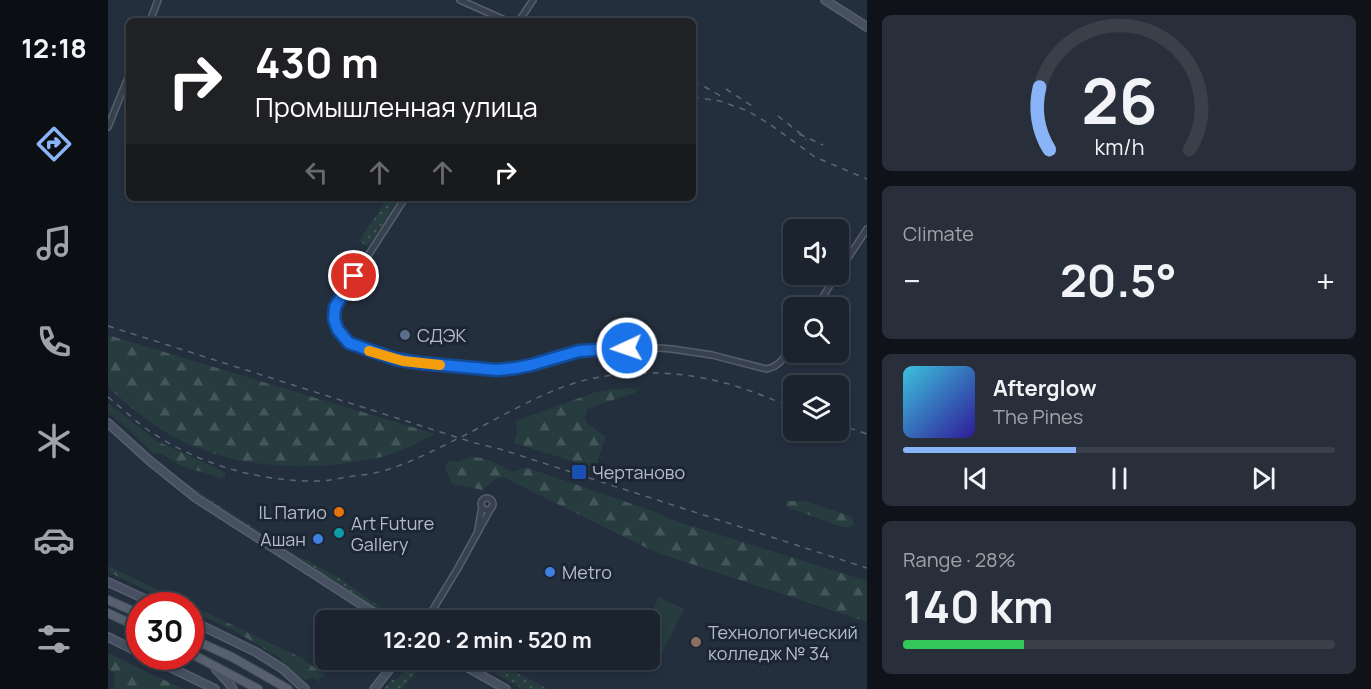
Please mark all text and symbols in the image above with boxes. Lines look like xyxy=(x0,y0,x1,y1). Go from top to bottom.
text: 12:18 xyxy=(21,29,87,66)
text: 430 m xyxy=(255,33,379,91)
icon: right xyxy=(156,42,234,120)
text: 26 xyxy=(1081,57,1157,143)
text: Промышленная улица xyxy=(255,88,538,125)
icon: directions xyxy=(33,123,75,165)
text: km/h xyxy=(1094,132,1144,161)
icon: left xyxy=(300,156,333,189)
icon: ahead xyxy=(363,156,396,189)
icon: ahead xyxy=(426,156,459,189)
icon: right xyxy=(489,156,522,189)
map controls xyxy=(783,219,849,441)
button: sound xyxy=(783,219,849,285)
text: Climate xyxy=(903,220,974,247)
icon: music xyxy=(33,222,75,264)
text: 20.5° xyxy=(1060,249,1177,311)
pin xyxy=(328,250,379,301)
text: − xyxy=(903,258,921,303)
text: + xyxy=(1316,258,1335,303)
icon: arrive xyxy=(337,259,370,292)
button: search xyxy=(783,297,849,363)
position arrow xyxy=(595,316,659,380)
icon: phone xyxy=(33,321,75,363)
place label: СДЭК xyxy=(417,323,466,347)
marker: СДЭК xyxy=(398,328,412,342)
text: Afterglow xyxy=(993,373,1097,403)
button: layers xyxy=(783,375,849,441)
text: The Pines xyxy=(993,403,1083,430)
icon: climate xyxy=(33,420,75,462)
place label: Чертаново xyxy=(592,460,685,484)
icon: previous xyxy=(959,462,992,495)
icon: pause xyxy=(1103,462,1136,495)
icon: next xyxy=(1247,462,1280,495)
marker: Чертаново xyxy=(570,463,588,481)
place label: IL Патио xyxy=(258,500,327,524)
marker: IL Патио xyxy=(332,505,346,519)
place label: Art Future Gallery xyxy=(351,511,434,556)
icon: car xyxy=(33,519,75,561)
marker: Art Future Gallery xyxy=(332,526,346,540)
place label: Ашан xyxy=(260,527,306,551)
marker: Ашан xyxy=(311,532,325,546)
text: Range · 28% xyxy=(903,546,1016,573)
place label: Metro xyxy=(562,560,612,584)
marker: Metro xyxy=(543,565,557,579)
text: 140 km xyxy=(903,575,1053,637)
speed limit sign: 30 xyxy=(126,592,204,670)
icon: filters xyxy=(33,618,75,660)
place label: Технологический колледж № 34 xyxy=(708,620,858,665)
text: 12:20 · 2 min · 520 m xyxy=(383,625,592,655)
marker: Технологический колледж № 34 xyxy=(689,635,703,649)

